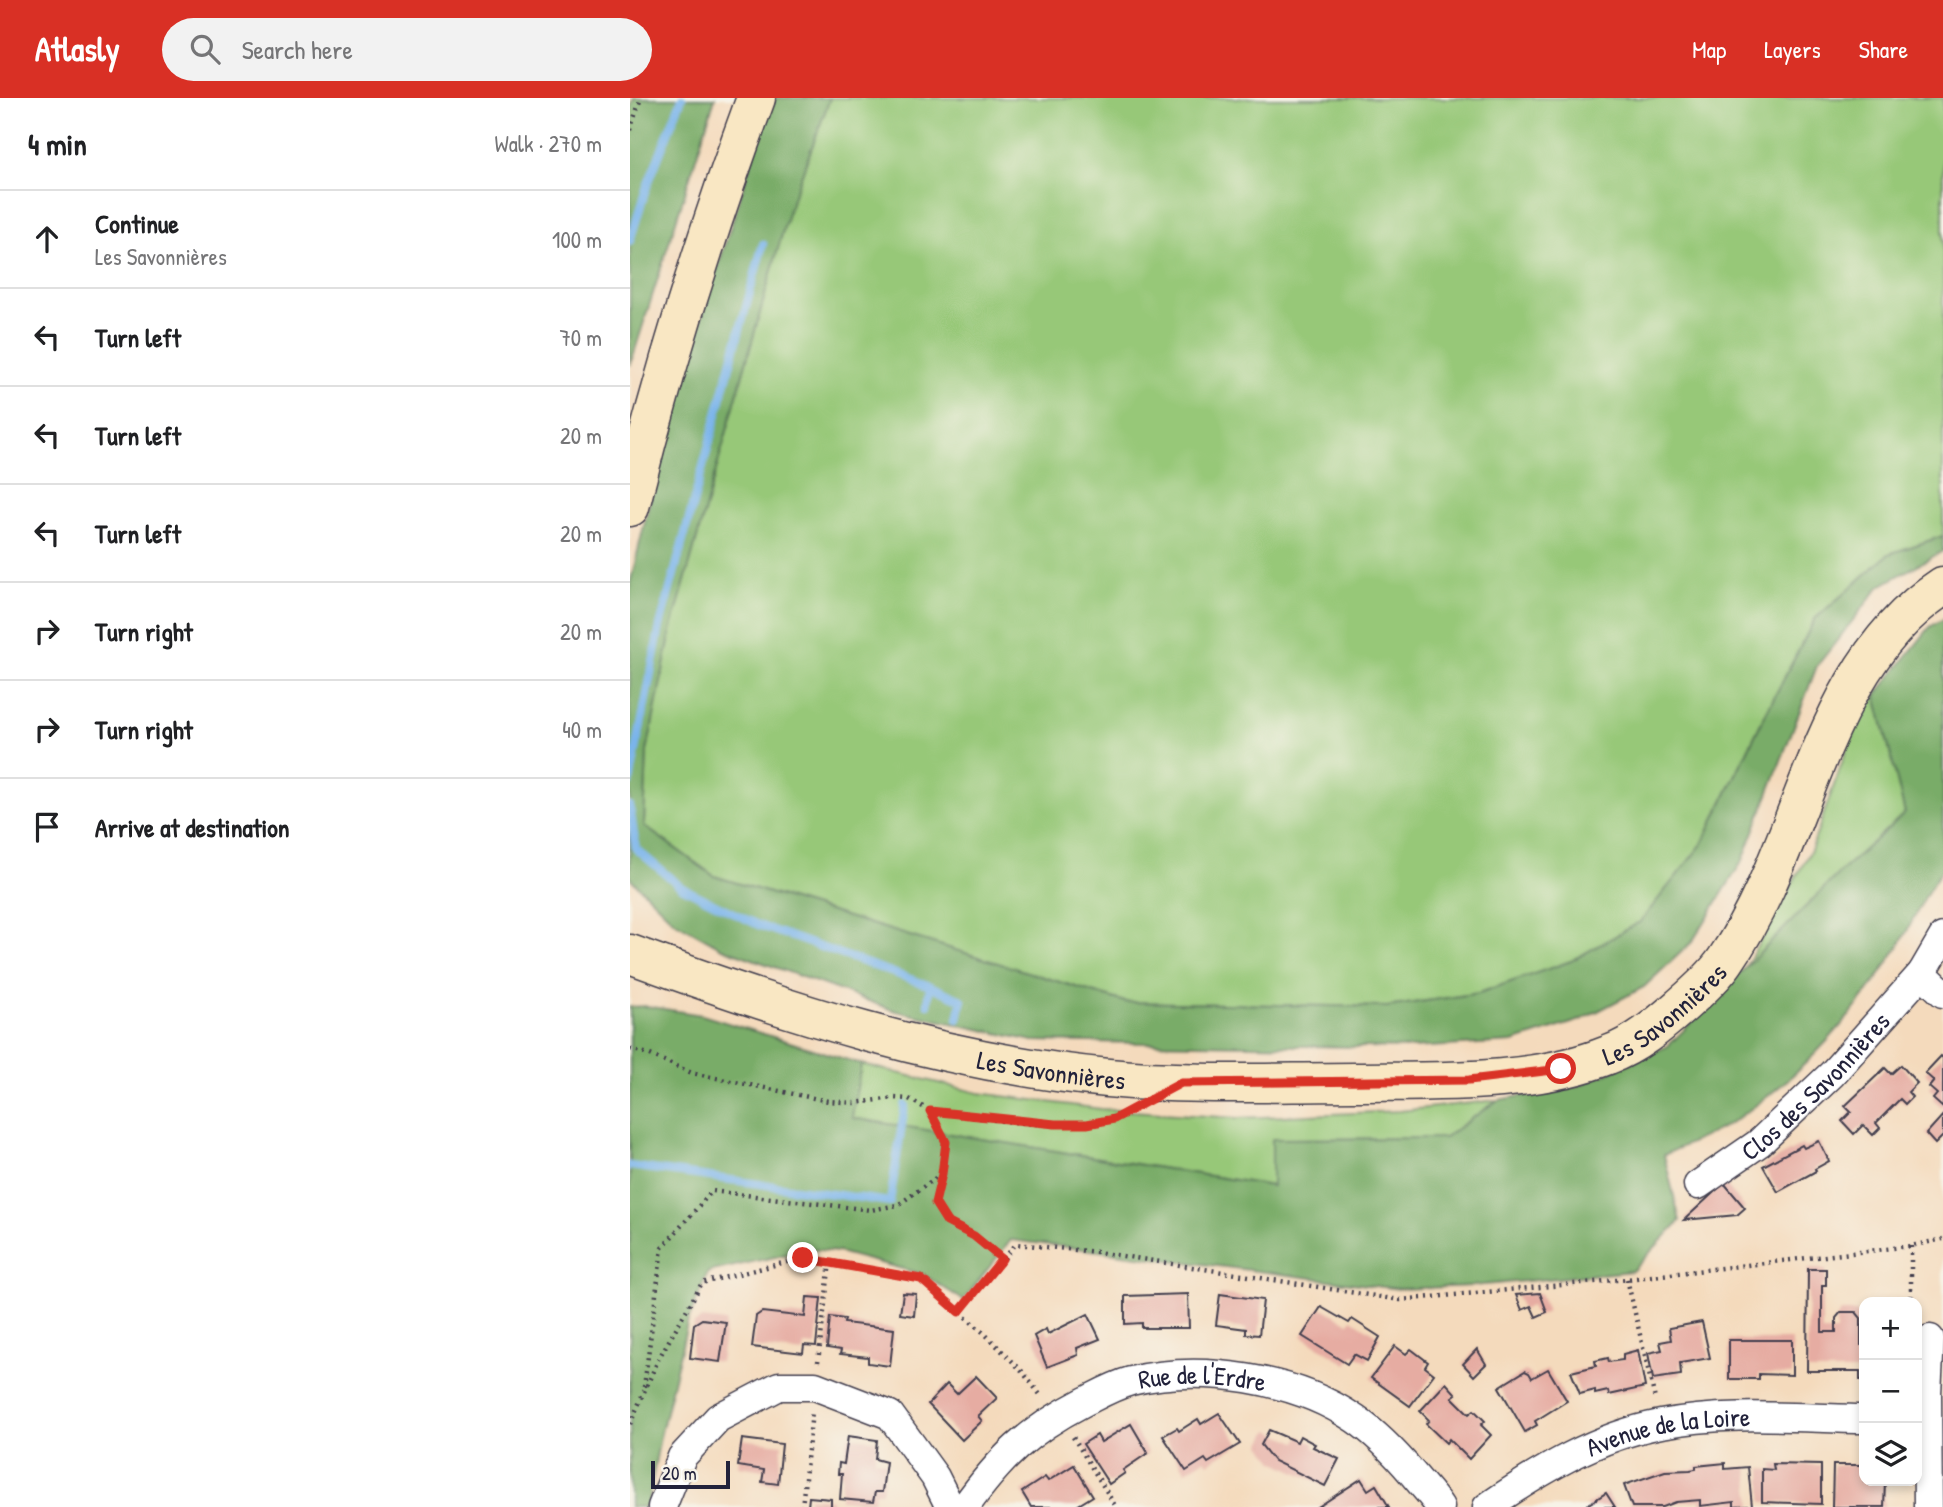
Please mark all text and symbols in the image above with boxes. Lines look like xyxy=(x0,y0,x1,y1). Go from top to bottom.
search box xyxy=(162,18,652,81)
text: Atlasly xyxy=(35,27,120,71)
icon: search xyxy=(186,30,224,68)
text: Search here xyxy=(242,32,353,67)
text: Map xyxy=(1692,33,1726,65)
text: Layers xyxy=(1764,33,1821,65)
text: Share xyxy=(1859,33,1908,65)
text: 4 min xyxy=(28,124,87,164)
text: Walk · 270 m xyxy=(495,128,602,159)
text: Continue xyxy=(95,206,179,241)
icon: ahead xyxy=(28,220,66,258)
text: 100 m xyxy=(552,224,602,255)
text: Les Savonnières xyxy=(95,241,227,272)
icon: left xyxy=(28,318,66,356)
text: Turn left xyxy=(95,320,181,355)
text: 70 m xyxy=(559,322,602,353)
icon: left xyxy=(28,416,66,454)
text: Turn left xyxy=(95,418,181,453)
text: 20 m xyxy=(560,420,602,451)
icon: left xyxy=(28,514,66,552)
text: Turn left xyxy=(95,516,181,551)
text: 20 m xyxy=(560,518,602,549)
icon: right xyxy=(28,612,66,650)
text: Turn right xyxy=(95,614,193,649)
text: 20 m xyxy=(560,616,602,647)
icon: right xyxy=(28,710,66,748)
text: Turn right xyxy=(95,712,193,747)
text: 40 m xyxy=(562,714,602,745)
icon: arrive xyxy=(28,808,66,846)
text: Arrive at destination xyxy=(95,810,290,845)
street label: Les Savonnières xyxy=(1597,955,1734,1073)
street label: Clos des Savonnières xyxy=(1734,1004,1897,1168)
street label: Les Savonnières xyxy=(974,1041,1127,1097)
route start xyxy=(1545,1053,1576,1084)
route end xyxy=(787,1242,818,1273)
map controls xyxy=(1859,1297,1922,1486)
button: + xyxy=(1859,1297,1922,1360)
street label: Rue de l'Erdre xyxy=(1135,1356,1270,1399)
button: − xyxy=(1859,1360,1922,1423)
street label: Avenue de la Loire xyxy=(1580,1399,1751,1464)
button: layers xyxy=(1859,1423,1922,1486)
scale bar xyxy=(651,1458,730,1490)
text: 20 m xyxy=(662,1460,697,1486)

